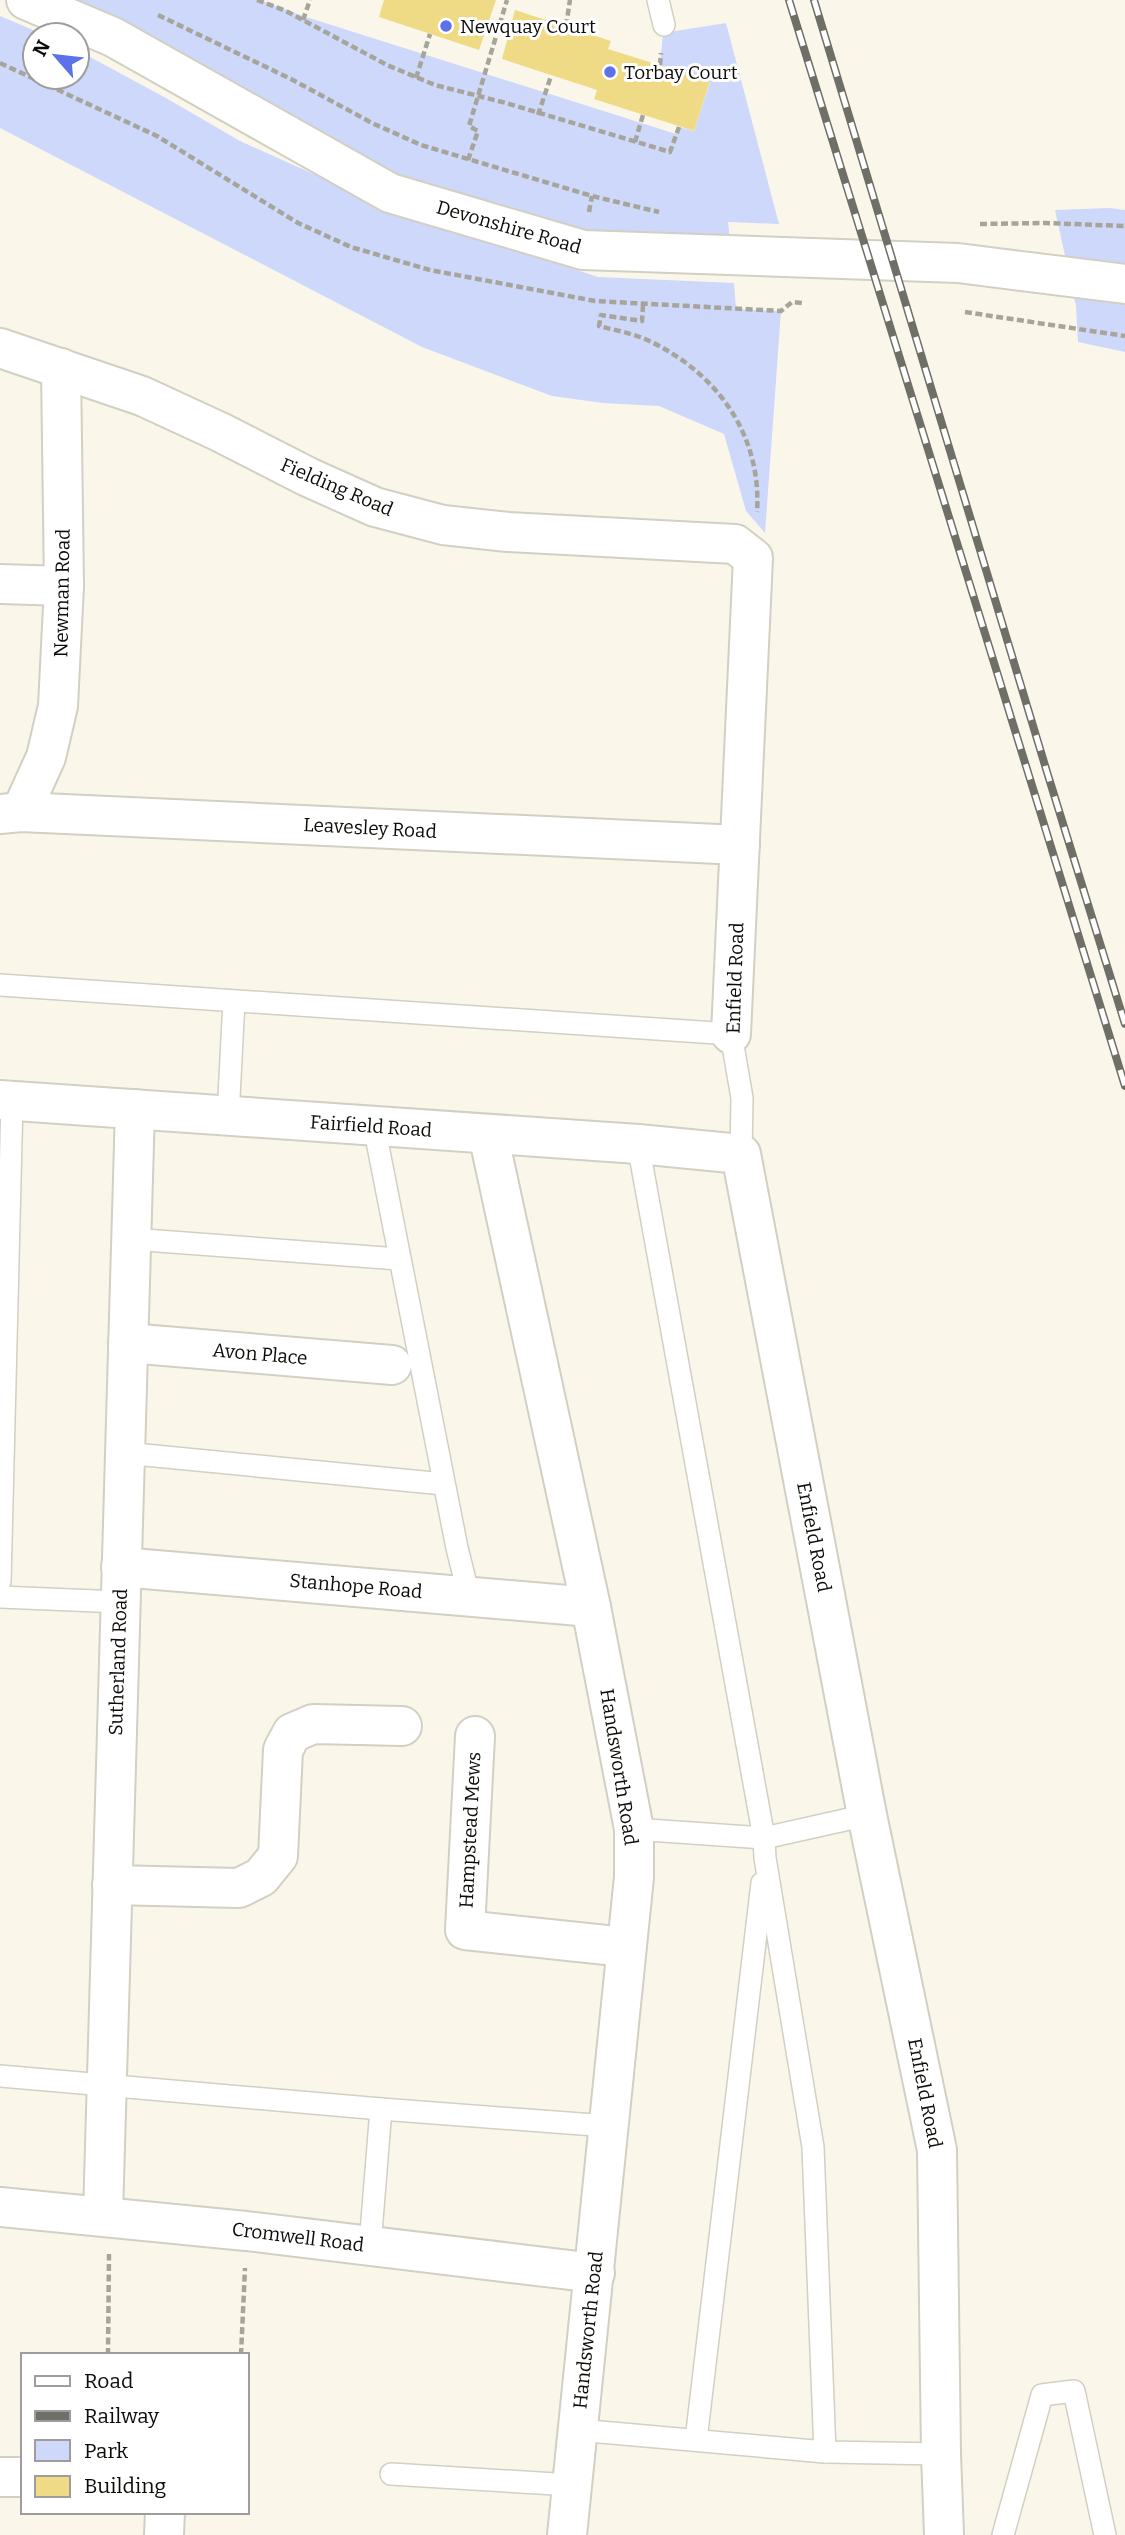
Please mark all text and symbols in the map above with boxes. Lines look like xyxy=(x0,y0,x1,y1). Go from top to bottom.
place label: Newquay Court xyxy=(460,15,596,38)
marker: Newquay Court xyxy=(438,18,454,34)
north arrow xyxy=(21,21,91,91)
text: N xyxy=(28,36,55,60)
place label: Torbay Court xyxy=(624,61,738,84)
marker: Torbay Court xyxy=(602,64,618,80)
street label: Devonshire Road xyxy=(434,195,584,259)
street label: Fielding Road xyxy=(277,453,397,521)
street label: Newman Road xyxy=(49,528,75,658)
street label: Leavesley Road xyxy=(303,813,437,843)
street label: Enfield Road xyxy=(722,922,748,1034)
street label: Fairfield Road xyxy=(309,1110,433,1142)
street label: Avon Place xyxy=(211,1338,309,1370)
street label: Enfield Road xyxy=(792,1480,836,1594)
street label: Stanhope Road xyxy=(289,1569,423,1603)
street label: Sutherland Road xyxy=(104,1588,132,1736)
street label: Handsworth Road xyxy=(595,1687,643,1847)
street label: Hampstead Mews xyxy=(454,1751,486,1909)
street label: Enfield Road xyxy=(903,2036,947,2150)
street label: Cromwell Road xyxy=(231,2217,365,2257)
street label: Handsworth Road xyxy=(568,2250,608,2410)
legend xyxy=(21,2353,248,2514)
text: Road xyxy=(84,2368,133,2394)
text: Railway xyxy=(84,2403,160,2429)
text: Park xyxy=(84,2438,128,2464)
text: Building xyxy=(84,2473,167,2499)

